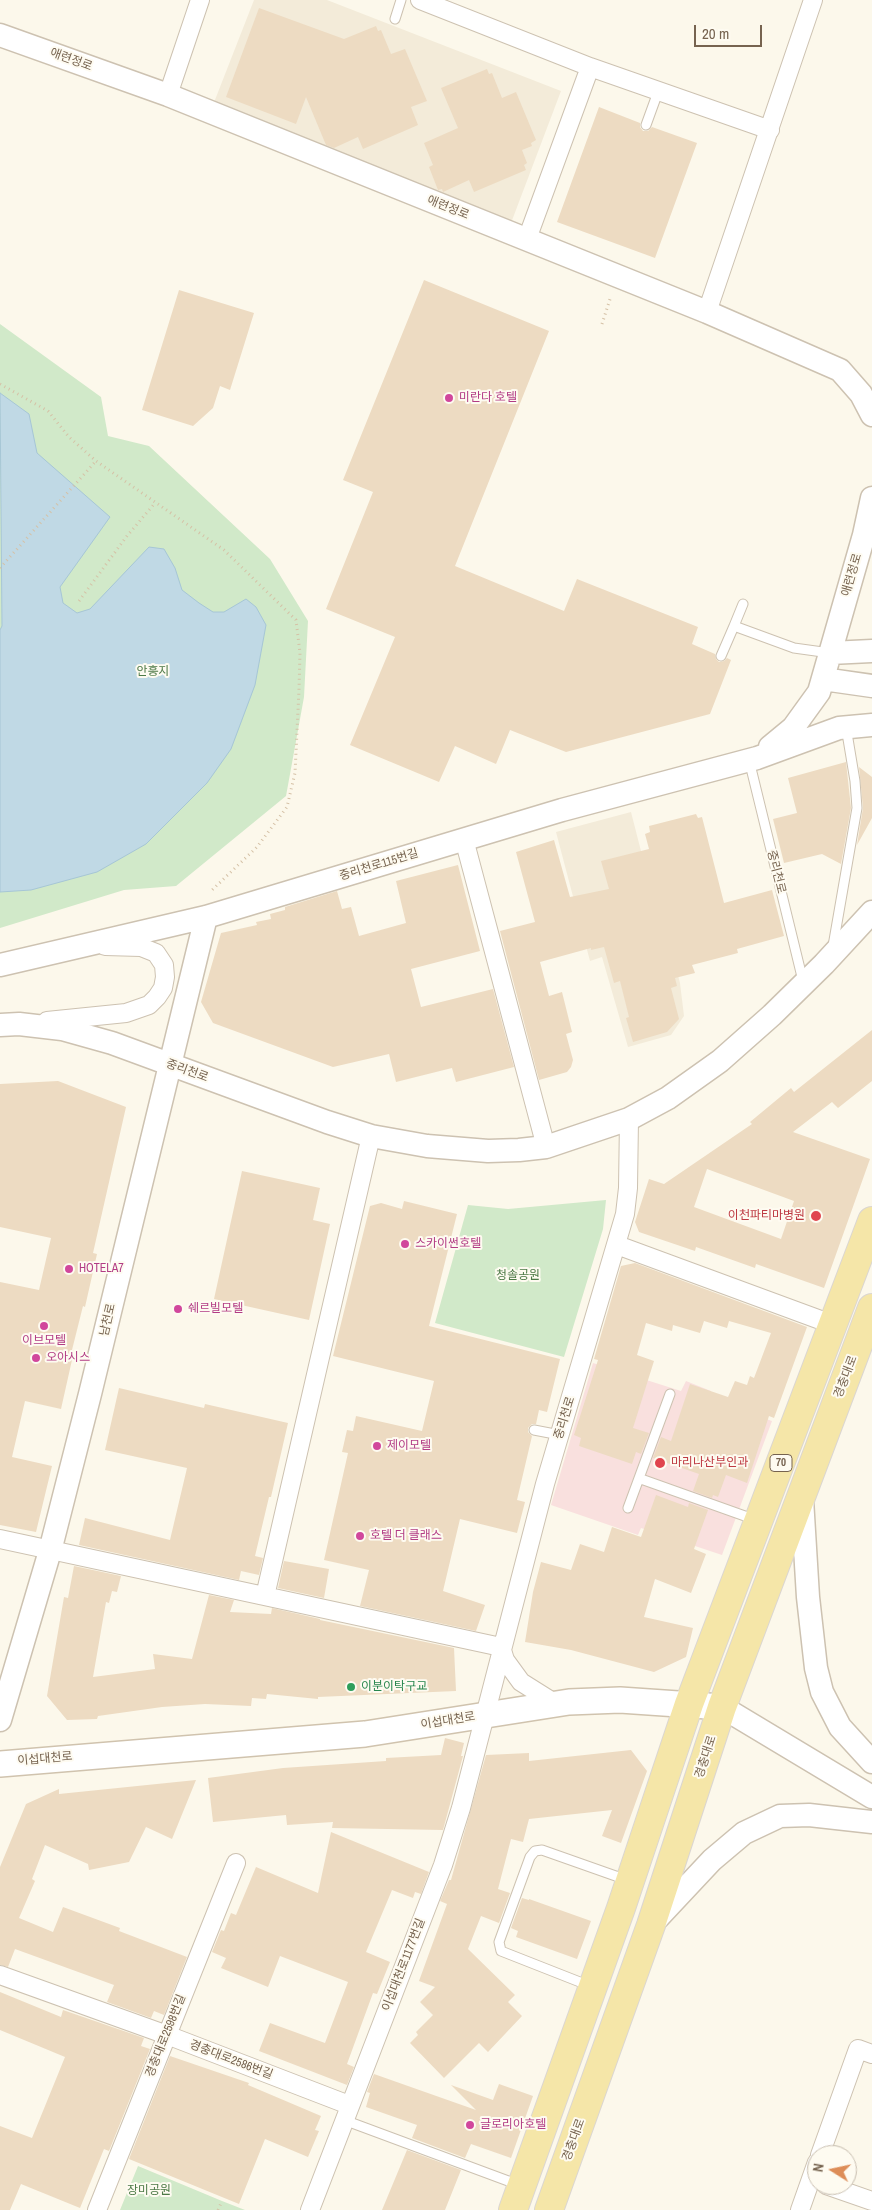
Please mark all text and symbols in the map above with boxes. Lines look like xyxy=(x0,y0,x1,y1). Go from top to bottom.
scale bar xyxy=(697,15,764,47)
text: 20 m xyxy=(702,23,729,44)
street label: 애련정로 xyxy=(48,46,94,74)
street label: 애련정로 xyxy=(425,193,471,223)
place label: 미란다 호텔 xyxy=(459,391,517,405)
marker: 미란다 호텔 xyxy=(443,392,455,404)
street label: 애련정로 xyxy=(839,552,865,598)
park label: 안흥지 xyxy=(136,665,170,679)
street label: 중리천로115번길 xyxy=(338,846,420,884)
street label: 중리천로 xyxy=(764,849,788,895)
street label: 중리천로 xyxy=(164,1057,210,1085)
place label: 이천파티마병원 xyxy=(728,1209,805,1223)
marker: 이천파티마병원 xyxy=(809,1209,823,1223)
place label: 스카이썬호텔 xyxy=(415,1237,481,1251)
marker: 스카이썬호텔 xyxy=(399,1238,411,1250)
place label: HOTELA7 xyxy=(79,1262,124,1276)
marker: HOTELA7 xyxy=(63,1263,75,1275)
park label: 청솔공원 xyxy=(496,1269,540,1283)
street label: 남천로 xyxy=(97,1302,119,1338)
place label: 쉐르빌모텔 xyxy=(188,1302,243,1316)
marker: 쉐르빌모텔 xyxy=(172,1303,184,1315)
marker: 이브모텔 xyxy=(38,1320,50,1332)
place label: 이브모텔 xyxy=(22,1334,66,1348)
place label: 오아시스 xyxy=(46,1351,90,1365)
marker: 오아시스 xyxy=(30,1352,42,1364)
street label: 경충대로 xyxy=(831,1354,861,1400)
street label: 중리천로 xyxy=(552,1395,578,1441)
place label: 제이모텔 xyxy=(387,1439,431,1453)
marker: 제이모텔 xyxy=(371,1440,383,1452)
road number: 70 xyxy=(770,1455,792,1472)
marker: 마리나산부인과 xyxy=(653,1456,667,1470)
place label: 마리나산부인과 xyxy=(671,1456,748,1470)
place label: 호텔 더 클래스 xyxy=(370,1529,442,1543)
marker: 호텔 더 클래스 xyxy=(354,1530,366,1542)
place label: 이분이탁구교 xyxy=(361,1680,427,1694)
marker: 이분이탁구교 xyxy=(345,1681,357,1693)
street label: 이섭대천로 xyxy=(420,1710,476,1732)
street label: 경충대로 xyxy=(692,1734,720,1780)
street label: 이섭대천로 xyxy=(17,1749,73,1769)
street label: 이섭대천로1177번길 xyxy=(380,1916,428,2014)
street label: 경충대로2598번길 xyxy=(143,1992,189,2080)
street label: 경충대로2586번길 xyxy=(187,2037,275,2083)
street label: 경충대로 xyxy=(560,2117,588,2163)
place label: 글로리아호텔 xyxy=(480,2118,546,2132)
marker: 글로리아호텔 xyxy=(464,2119,476,2131)
north arrow xyxy=(807,2145,857,2195)
text: N xyxy=(809,2162,828,2173)
park label: 장미공원 xyxy=(127,2184,171,2198)

